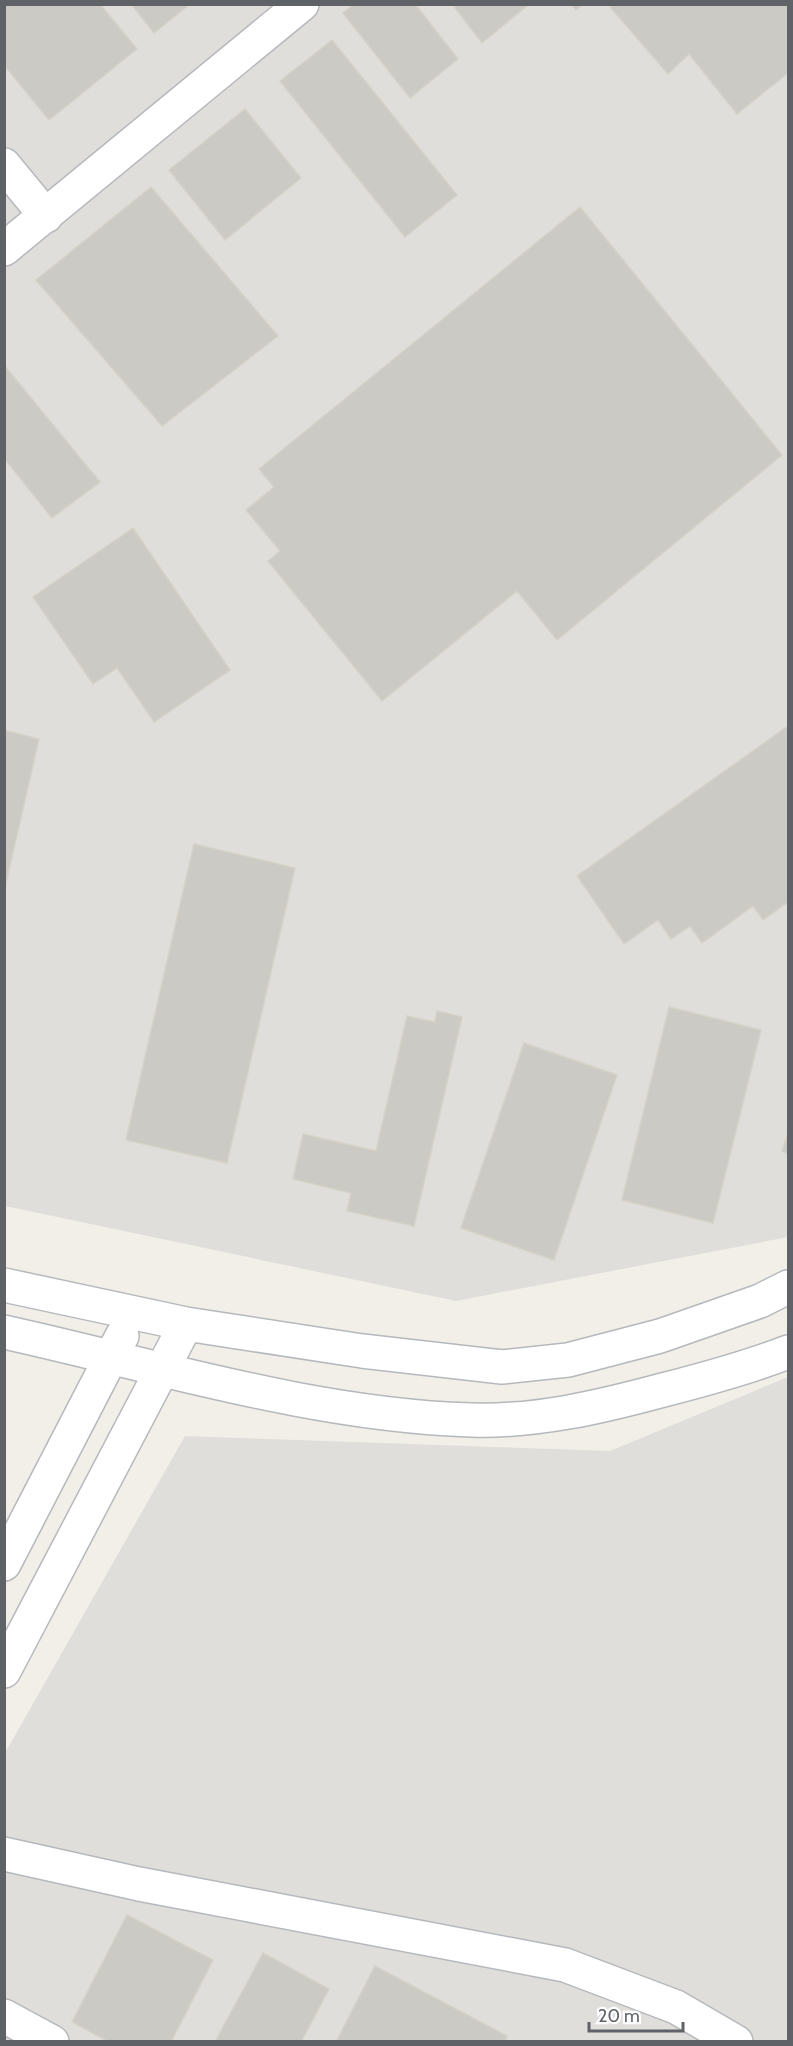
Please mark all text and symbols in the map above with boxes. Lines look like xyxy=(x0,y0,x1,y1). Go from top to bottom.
scale bar xyxy=(589,1995,684,2033)
text: 20 m xyxy=(598,2005,640,2027)

